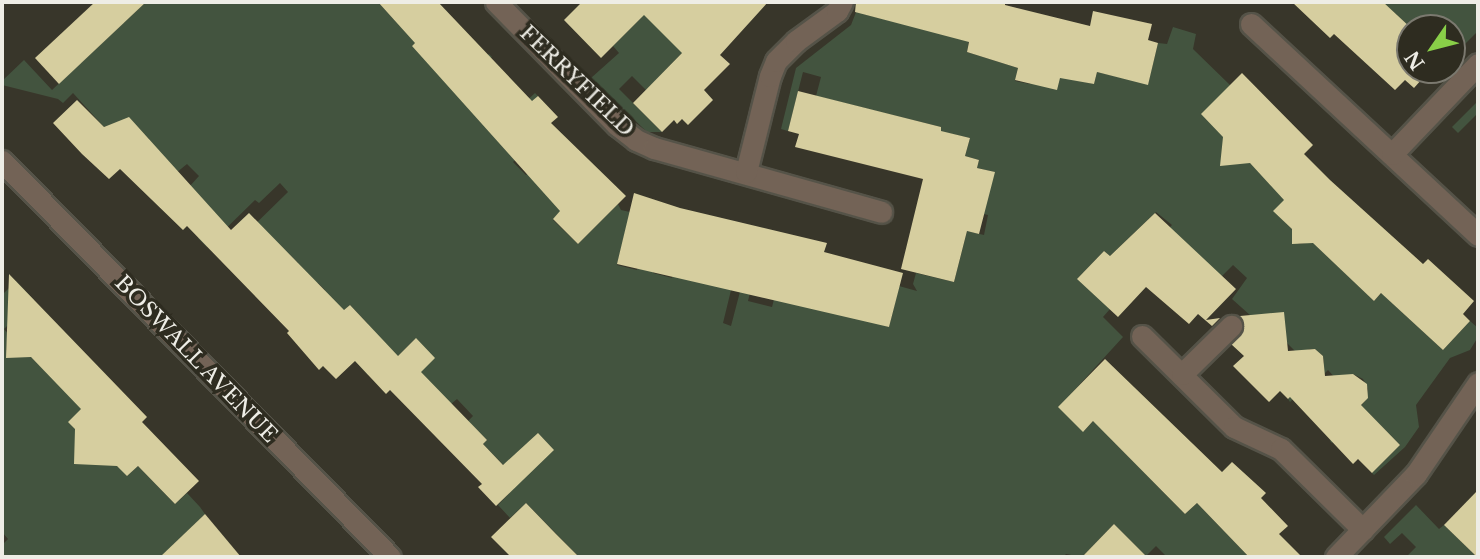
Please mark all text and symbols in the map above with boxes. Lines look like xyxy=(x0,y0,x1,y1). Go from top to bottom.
north arrow xyxy=(1396,14,1466,84)
street label: FERRYFIELD xyxy=(515,20,639,142)
text: N xyxy=(1400,46,1430,74)
street label: BOSWALL AVENUE xyxy=(109,270,283,448)

